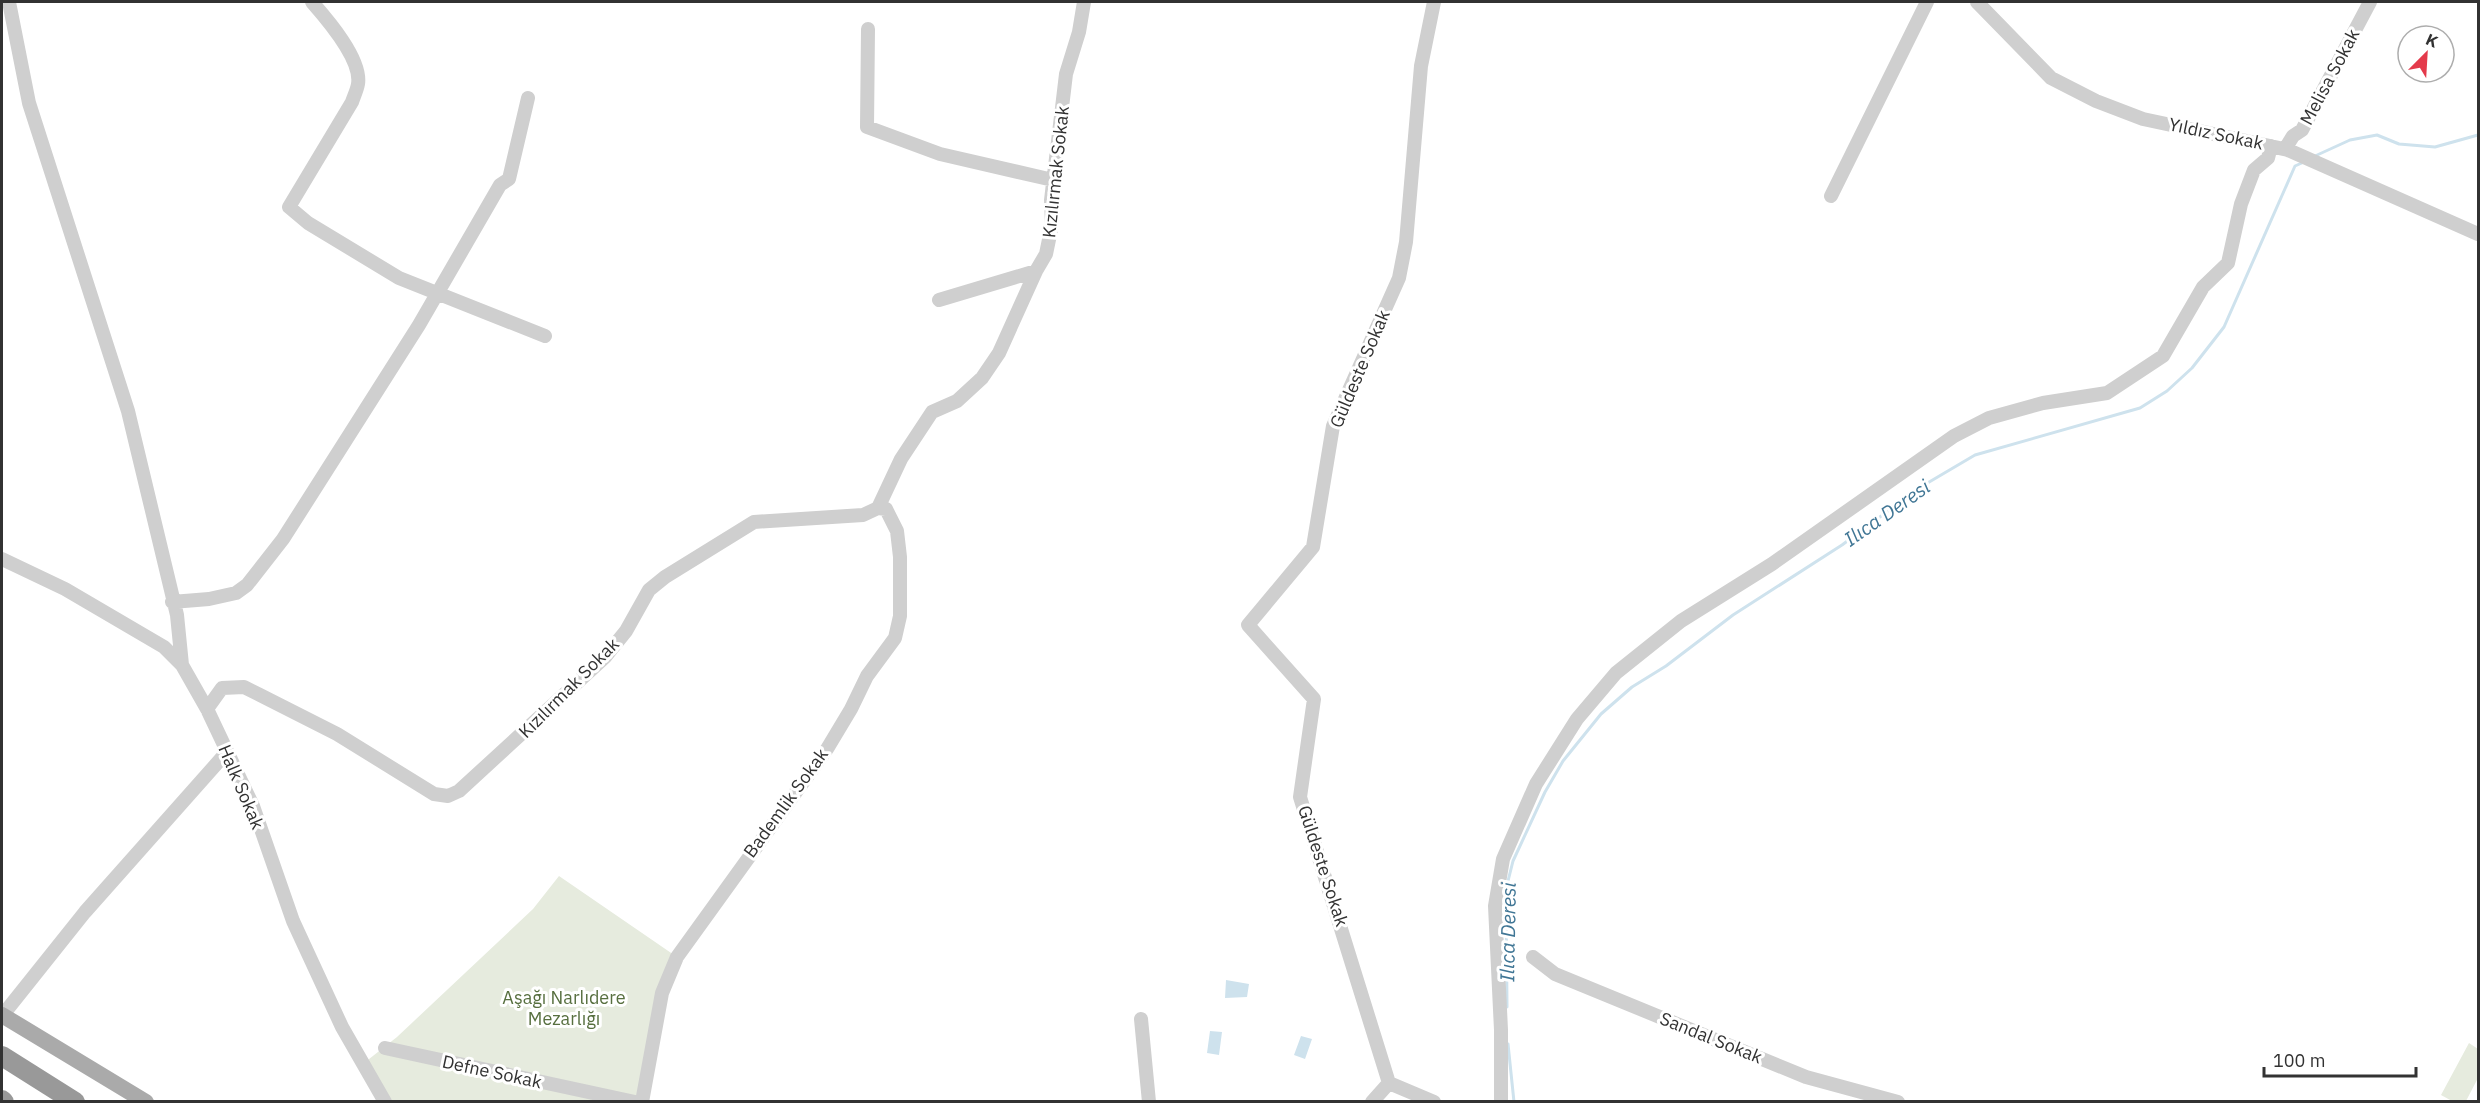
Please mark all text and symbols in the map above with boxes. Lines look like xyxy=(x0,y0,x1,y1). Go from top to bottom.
street label: Melisa Sokak xyxy=(2295,24,2365,129)
north arrow xyxy=(2396,24,2456,84)
text: K xyxy=(2423,29,2441,52)
street label: Kızılırmak Sokak xyxy=(1037,104,1074,239)
street label: Yıldız Sokak xyxy=(2167,112,2266,155)
street label: Güldeste Sokak xyxy=(1324,306,1395,431)
water label: Ilıca Deresi xyxy=(1838,473,1936,552)
street label: Kızılırmak Sokak xyxy=(514,632,624,743)
street label: Halk Sokak xyxy=(213,741,270,833)
street label: Bademlik Sokak xyxy=(738,743,833,862)
street label: Güldeste Sokak xyxy=(1293,802,1354,930)
water label: Ilıca Deresi xyxy=(1493,881,1522,982)
park label: Aşağı Narlıdere Mezarlığı xyxy=(502,986,626,1030)
street label: Sandal Sokak xyxy=(1657,1007,1766,1069)
scale bar xyxy=(2264,1040,2416,1078)
text: 100 m xyxy=(2273,1049,2325,1072)
street label: Defne Sokak xyxy=(440,1050,544,1093)

